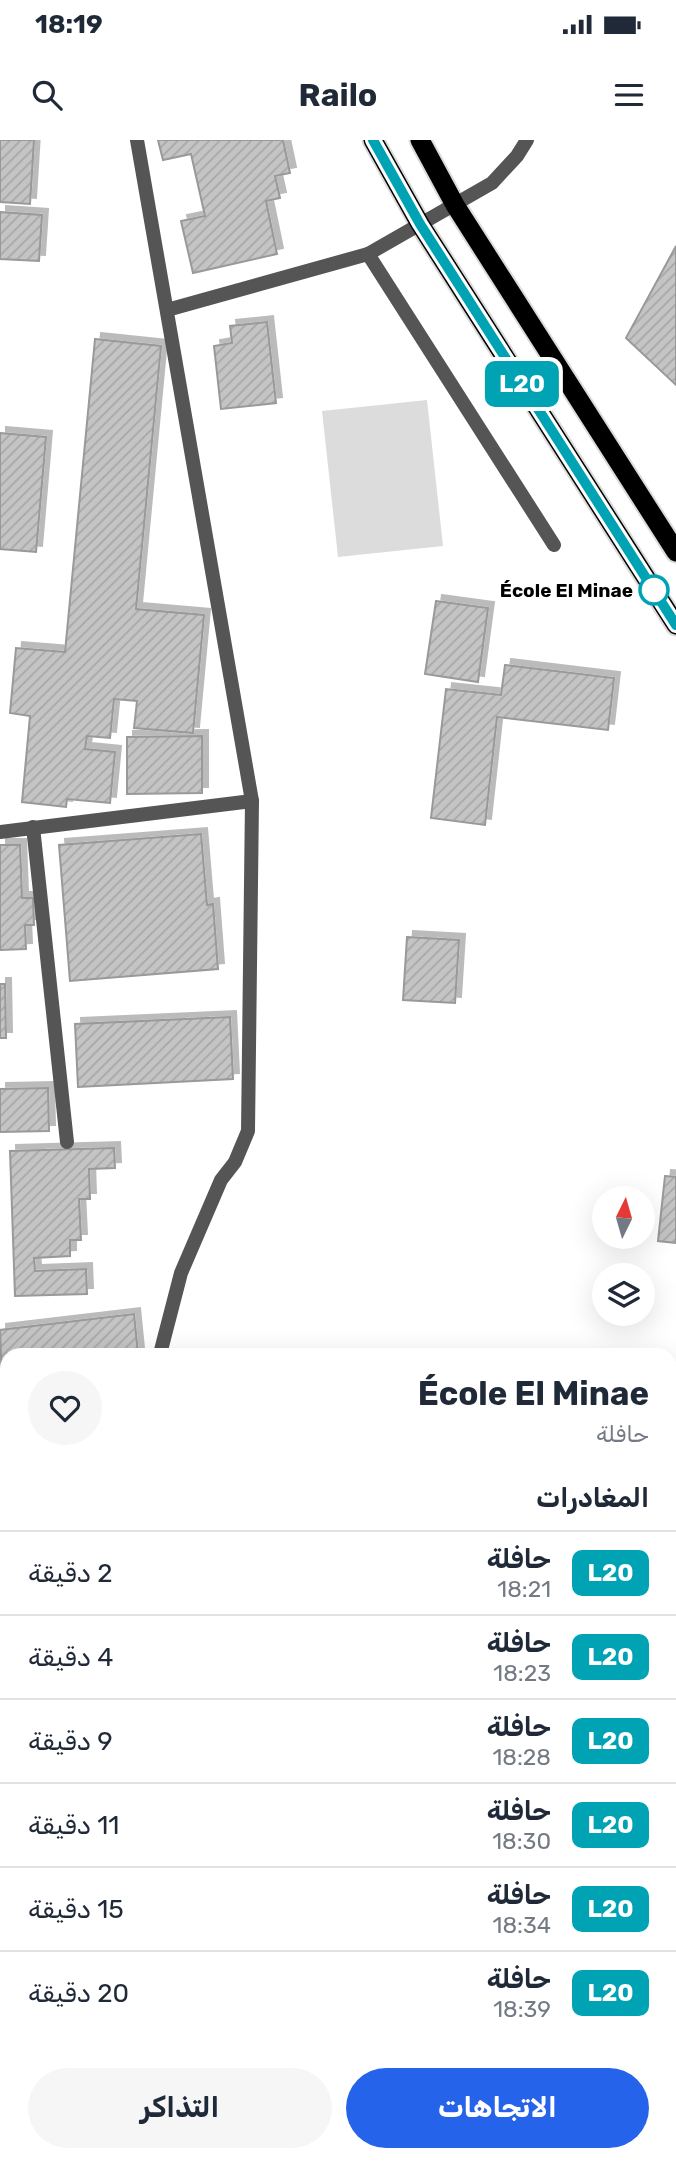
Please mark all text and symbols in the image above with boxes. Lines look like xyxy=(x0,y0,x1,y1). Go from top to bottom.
text: 18:19 xyxy=(35,9,103,40)
icon: search xyxy=(28,76,66,114)
text: Railo xyxy=(299,76,377,114)
icon: menu xyxy=(610,76,648,114)
line badge: L20 xyxy=(482,361,562,407)
text: L20 xyxy=(499,370,545,398)
marker: École El Minae xyxy=(639,575,669,605)
place label: École El Minae xyxy=(500,579,633,602)
north arrow xyxy=(592,1186,654,1250)
map controls xyxy=(592,1186,655,1326)
button: layers xyxy=(592,1263,655,1326)
button: heart xyxy=(28,1371,102,1445)
text: École El Minae xyxy=(418,1374,649,1413)
text: حافلة xyxy=(596,1420,649,1448)
text: المغادرات xyxy=(536,1483,649,1514)
text: حافلة xyxy=(487,1544,551,1575)
text: 2 دقيقة xyxy=(28,1558,112,1589)
text: L20 xyxy=(587,1559,634,1587)
text: 18:21 xyxy=(497,1575,551,1603)
text: حافلة xyxy=(487,1628,551,1659)
text: 4 دقيقة xyxy=(28,1642,113,1673)
text: L20 xyxy=(587,1643,634,1671)
text: 18:23 xyxy=(493,1659,551,1687)
text: حافلة xyxy=(487,1712,551,1743)
text: 9 دقيقة xyxy=(28,1726,113,1757)
text: L20 xyxy=(587,1727,634,1755)
text: 18:28 xyxy=(493,1743,551,1771)
text: حافلة xyxy=(487,1796,551,1827)
text: 11 دقيقة xyxy=(28,1810,119,1841)
text: L20 xyxy=(587,1811,634,1839)
text: 18:30 xyxy=(492,1827,551,1855)
text: حافلة xyxy=(487,1880,551,1911)
text: 15 دقيقة xyxy=(28,1894,124,1925)
text: L20 xyxy=(587,1895,634,1923)
text: 18:34 xyxy=(493,1911,551,1939)
text: حافلة xyxy=(487,1964,551,1995)
text: 20 دقيقة xyxy=(28,1978,129,2009)
text: L20 xyxy=(587,1979,634,2007)
text: 18:39 xyxy=(493,1995,551,2023)
button: التذاكر xyxy=(28,2068,332,2148)
button: الاتجاهات xyxy=(346,2068,649,2148)

